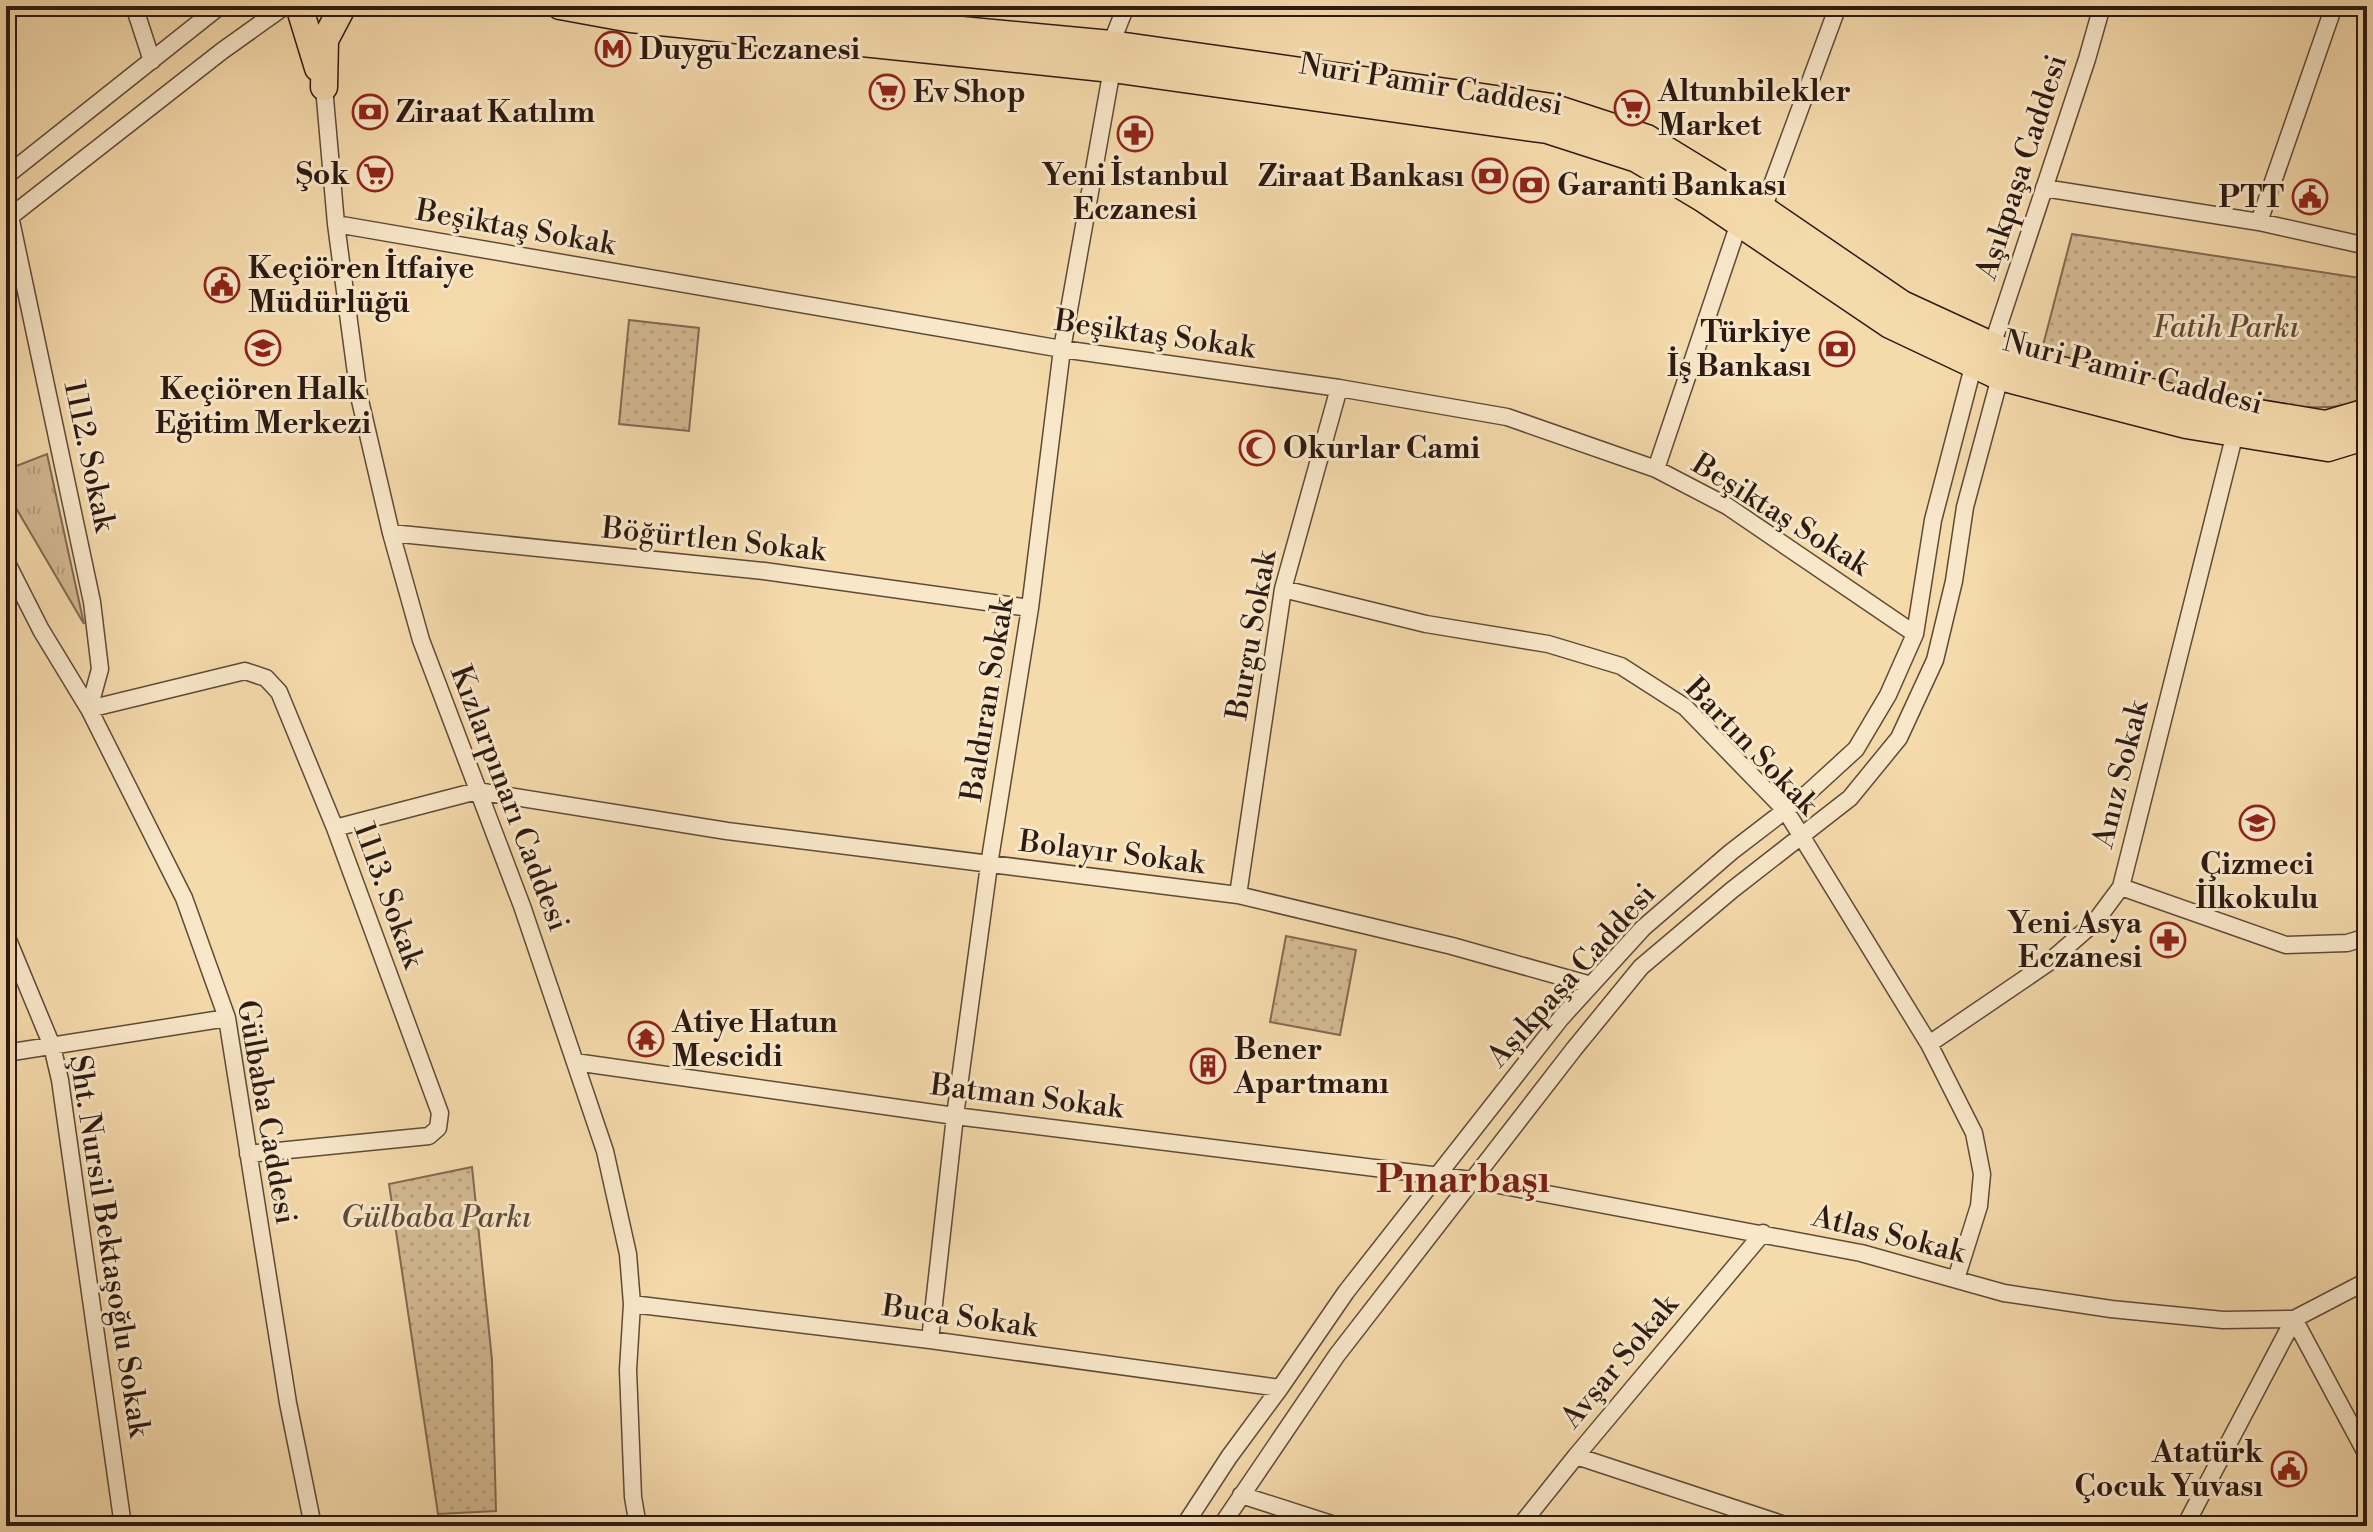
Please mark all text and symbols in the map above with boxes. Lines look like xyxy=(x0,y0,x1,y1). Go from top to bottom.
metro station icon: Duygu Eczanesi xyxy=(594,30,632,68)
place label: Duygu Eczanesi xyxy=(639,31,861,69)
street label: Nuri Pamir Caddesi xyxy=(1296,45,1565,125)
street label: Aşıkpaşa Caddesi xyxy=(1967,50,2076,286)
supermarket icon: Ev Shop xyxy=(868,73,906,111)
place label: Altunbilekler Market xyxy=(1657,73,1851,145)
place label: Ev Shop xyxy=(913,74,1026,112)
supermarket icon: Altunbilekler Market xyxy=(1613,89,1651,127)
bank icon: Ziraat Katılım xyxy=(351,93,389,131)
place label: Ziraat Katılım xyxy=(396,94,595,132)
pharmacy icon: Yeni İstanbul Eczanesi xyxy=(1116,115,1154,153)
supermarket icon: Şok xyxy=(356,155,394,193)
place label: Yeni İstanbul Eczanesi xyxy=(1042,155,1229,229)
place label: Şok xyxy=(296,156,349,194)
bank icon: Ziraat Bankası xyxy=(1471,157,1509,195)
place label: Ziraat Bankası xyxy=(1258,158,1464,196)
bank icon: Garanti Bankası xyxy=(1512,166,1550,204)
place label: Garanti Bankası xyxy=(1557,167,1787,205)
public building icon: PTT xyxy=(2291,178,2329,216)
place label: PTT xyxy=(2219,179,2284,217)
street label: Beşiktaş Sokak xyxy=(412,192,620,264)
place label: Keçiören İtfaiye Müdürlüğü xyxy=(248,248,474,322)
public building icon: Keçiören İtfaiye Müdürlüğü xyxy=(203,266,241,304)
street label: Beşiktaş Sokak xyxy=(1051,302,1259,368)
park label: Fatih Parkı xyxy=(2153,309,2300,347)
place label: Türkiye İş Bankası xyxy=(1667,314,1811,386)
street label: Nuri Pamir Caddesi xyxy=(1999,322,2267,424)
school or university icon: Keçiören Halk Eğitim Merkezi xyxy=(244,329,282,367)
bank icon: Türkiye İş Bankası xyxy=(1818,330,1856,368)
place label: Keçiören Halk Eğitim Merkezi xyxy=(155,371,372,443)
street label: 1112. Sokak xyxy=(55,377,124,536)
mosque icon: Okurlar Cami xyxy=(1238,429,1276,467)
place label: Okurlar Cami xyxy=(1283,430,1481,468)
street label: Beşiktaş Sokak xyxy=(1684,445,1877,585)
street label: Böğürtlen Sokak xyxy=(599,509,829,571)
street label: Burgu Sokak xyxy=(1218,546,1286,724)
street label: Baldıran Sokak xyxy=(953,593,1023,805)
street label: Kızlarpınarı Caddesi xyxy=(441,660,577,937)
street label: Bartın Sokak xyxy=(1676,669,1827,824)
street label: Anız Sokak xyxy=(2084,695,2158,853)
school or university icon: Çizmeci İlkokulu xyxy=(2238,804,2276,842)
street label: 1113. Sokak xyxy=(344,818,432,974)
street label: Bolayır Sokak xyxy=(1016,823,1208,883)
place label: Çizmeci İlkokulu xyxy=(2196,846,2319,918)
street label: Aşıkpaşa Caddesi xyxy=(1479,876,1664,1076)
place label: Yeni Asya Eczanesi xyxy=(2007,905,2143,977)
pharmacy icon: Yeni Asya Eczanesi xyxy=(2149,921,2187,959)
street label: Gülbaba Caddesi xyxy=(228,997,304,1227)
place label: Atiye Hatun Mescidi xyxy=(671,1004,838,1076)
temple icon: Atiye Hatun Mescidi xyxy=(627,1020,665,1058)
place label: Bener Apartmanı xyxy=(1233,1031,1389,1103)
building icon: Bener Apartmanı xyxy=(1189,1047,1227,1085)
street label: Şht. Nursil Bektaşoğlu Sokak xyxy=(60,1052,158,1441)
street label: Batman Sokak xyxy=(927,1066,1127,1128)
district label: Pınarbaşı xyxy=(1376,1157,1550,1204)
street label: Atlas Sokak xyxy=(1807,1197,1971,1273)
park label: Gülbaba Parkı xyxy=(341,1199,532,1237)
street label: Avşar Sokak xyxy=(1552,1286,1688,1437)
street label: Buca Sokak xyxy=(879,1287,1041,1347)
place label: Atatürk Çocuk Yuvası xyxy=(2074,1434,2263,1506)
public building icon: Atatürk Çocuk Yuvası xyxy=(2270,1450,2308,1488)

